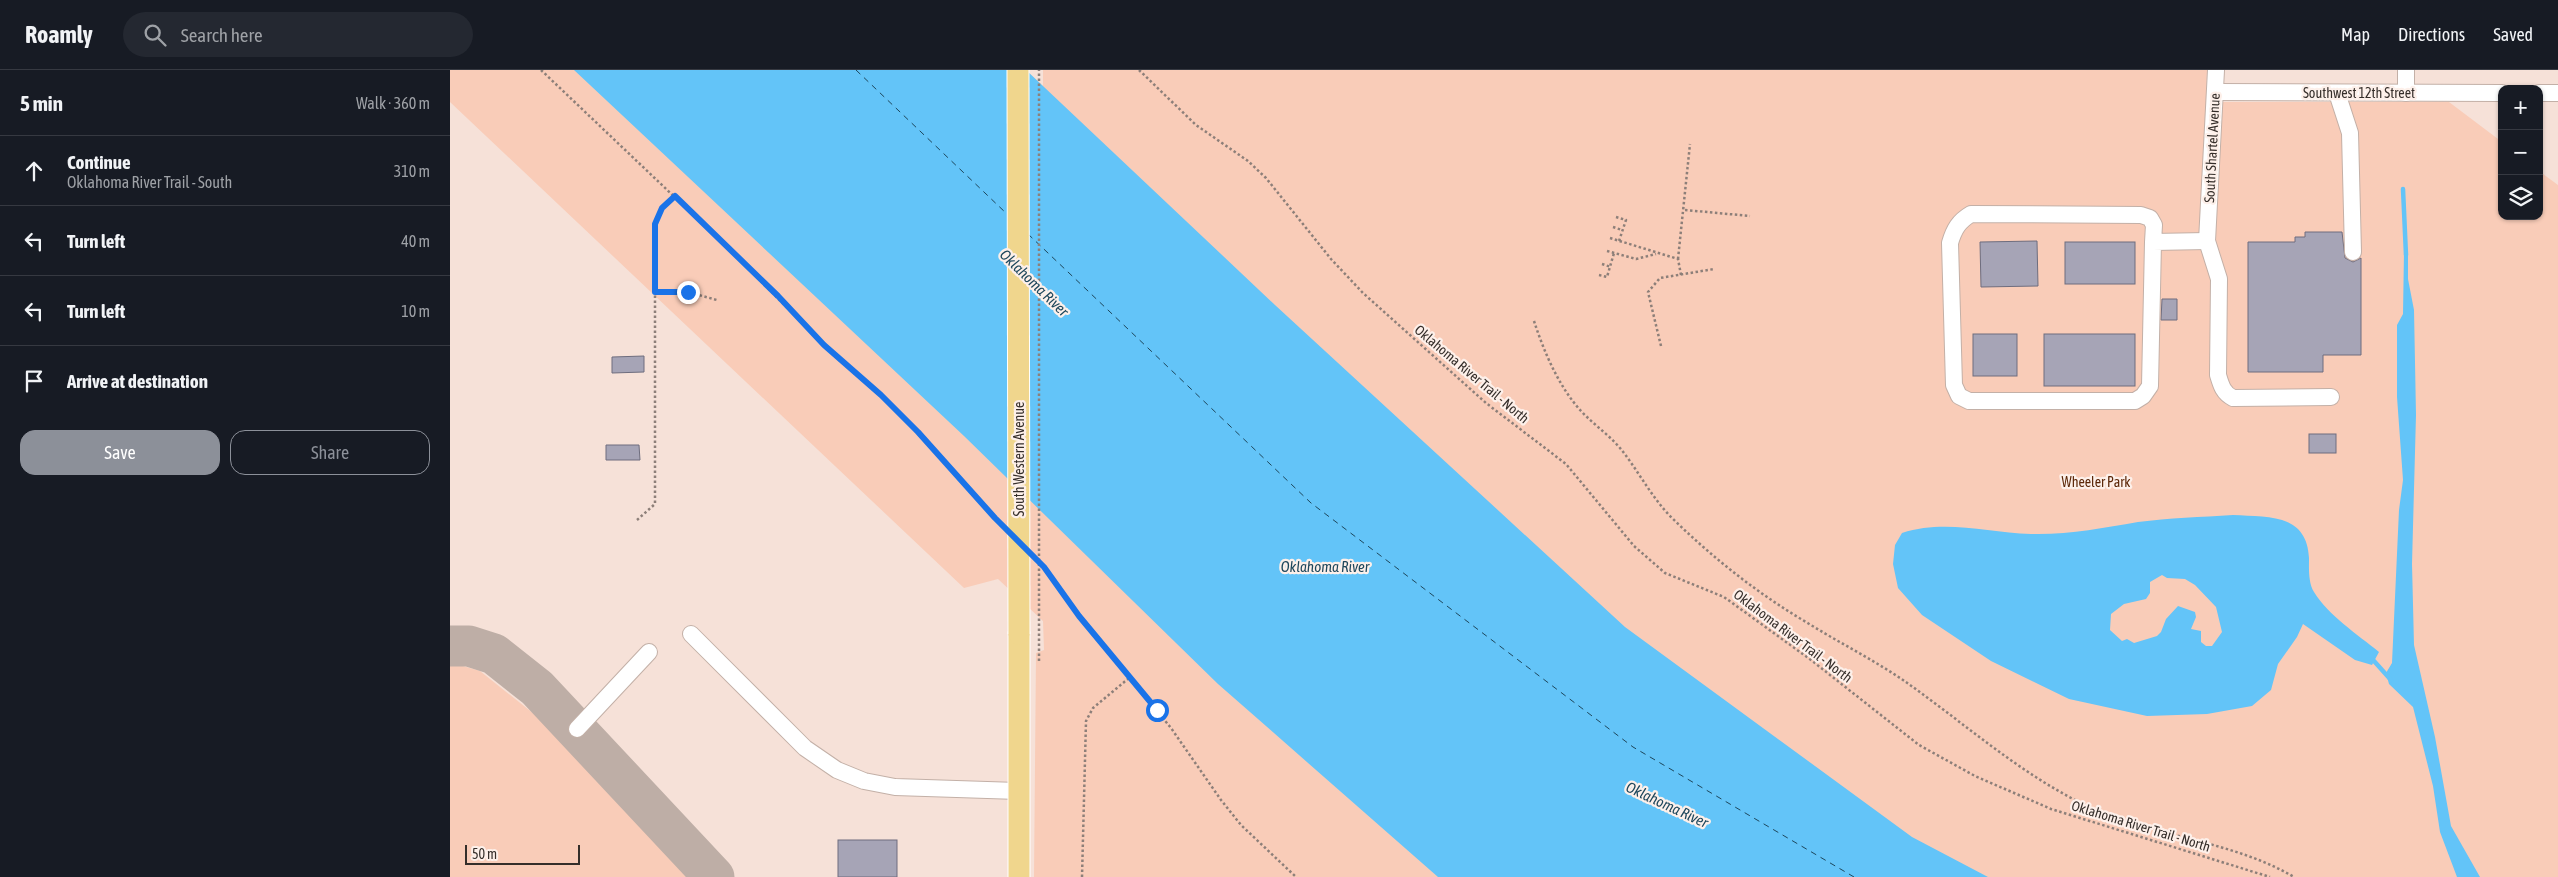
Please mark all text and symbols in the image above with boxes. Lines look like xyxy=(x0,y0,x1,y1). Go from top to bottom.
search box xyxy=(123,12,473,57)
text: Roamly xyxy=(25,21,93,48)
icon: search xyxy=(141,21,169,49)
text: Search here xyxy=(181,24,263,46)
text: Map xyxy=(2341,24,2370,45)
text: Directions xyxy=(2398,24,2465,45)
text: Saved xyxy=(2493,24,2533,45)
street label: Southwest 12th Street xyxy=(2303,85,2415,101)
map controls xyxy=(2498,85,2543,220)
button: + xyxy=(2498,85,2543,130)
text: 5 min xyxy=(20,91,63,115)
street label: South Shartel Avenue xyxy=(2201,93,2223,203)
text: Walk · 360 m xyxy=(356,94,430,112)
button: − xyxy=(2498,130,2543,175)
text: Continue xyxy=(67,151,131,173)
icon: ahead xyxy=(20,157,48,185)
text: 310 m xyxy=(394,162,430,180)
text: Oklahoma River Trail - South xyxy=(67,173,232,191)
button: layers xyxy=(2498,175,2543,220)
icon: left xyxy=(20,227,48,255)
text: Turn left xyxy=(67,230,125,252)
text: 40 m xyxy=(401,232,430,250)
water label: Oklahoma River xyxy=(997,246,1072,320)
route end xyxy=(677,281,700,304)
icon: left xyxy=(20,297,48,325)
text: Turn left xyxy=(67,300,125,322)
text: 10 m xyxy=(401,302,430,320)
street label: Oklahoma River Trail - North xyxy=(1412,322,1532,426)
icon: arrive xyxy=(20,367,48,395)
text: Arrive at destination xyxy=(67,370,208,392)
street label: South Western Avenue xyxy=(1011,402,1027,516)
button: Save xyxy=(20,430,220,475)
button: Share xyxy=(230,430,430,475)
park label: Wheeler Park xyxy=(2062,474,2130,490)
water label: Oklahoma River xyxy=(1281,558,1370,575)
street label: Oklahoma River Trail - North xyxy=(1731,586,1855,686)
route start xyxy=(1146,699,1169,722)
water label: Oklahoma River xyxy=(1624,778,1711,831)
street label: Oklahoma River Trail - North xyxy=(2070,797,2212,855)
scale bar xyxy=(465,842,580,865)
text: 50 m xyxy=(472,846,497,862)

